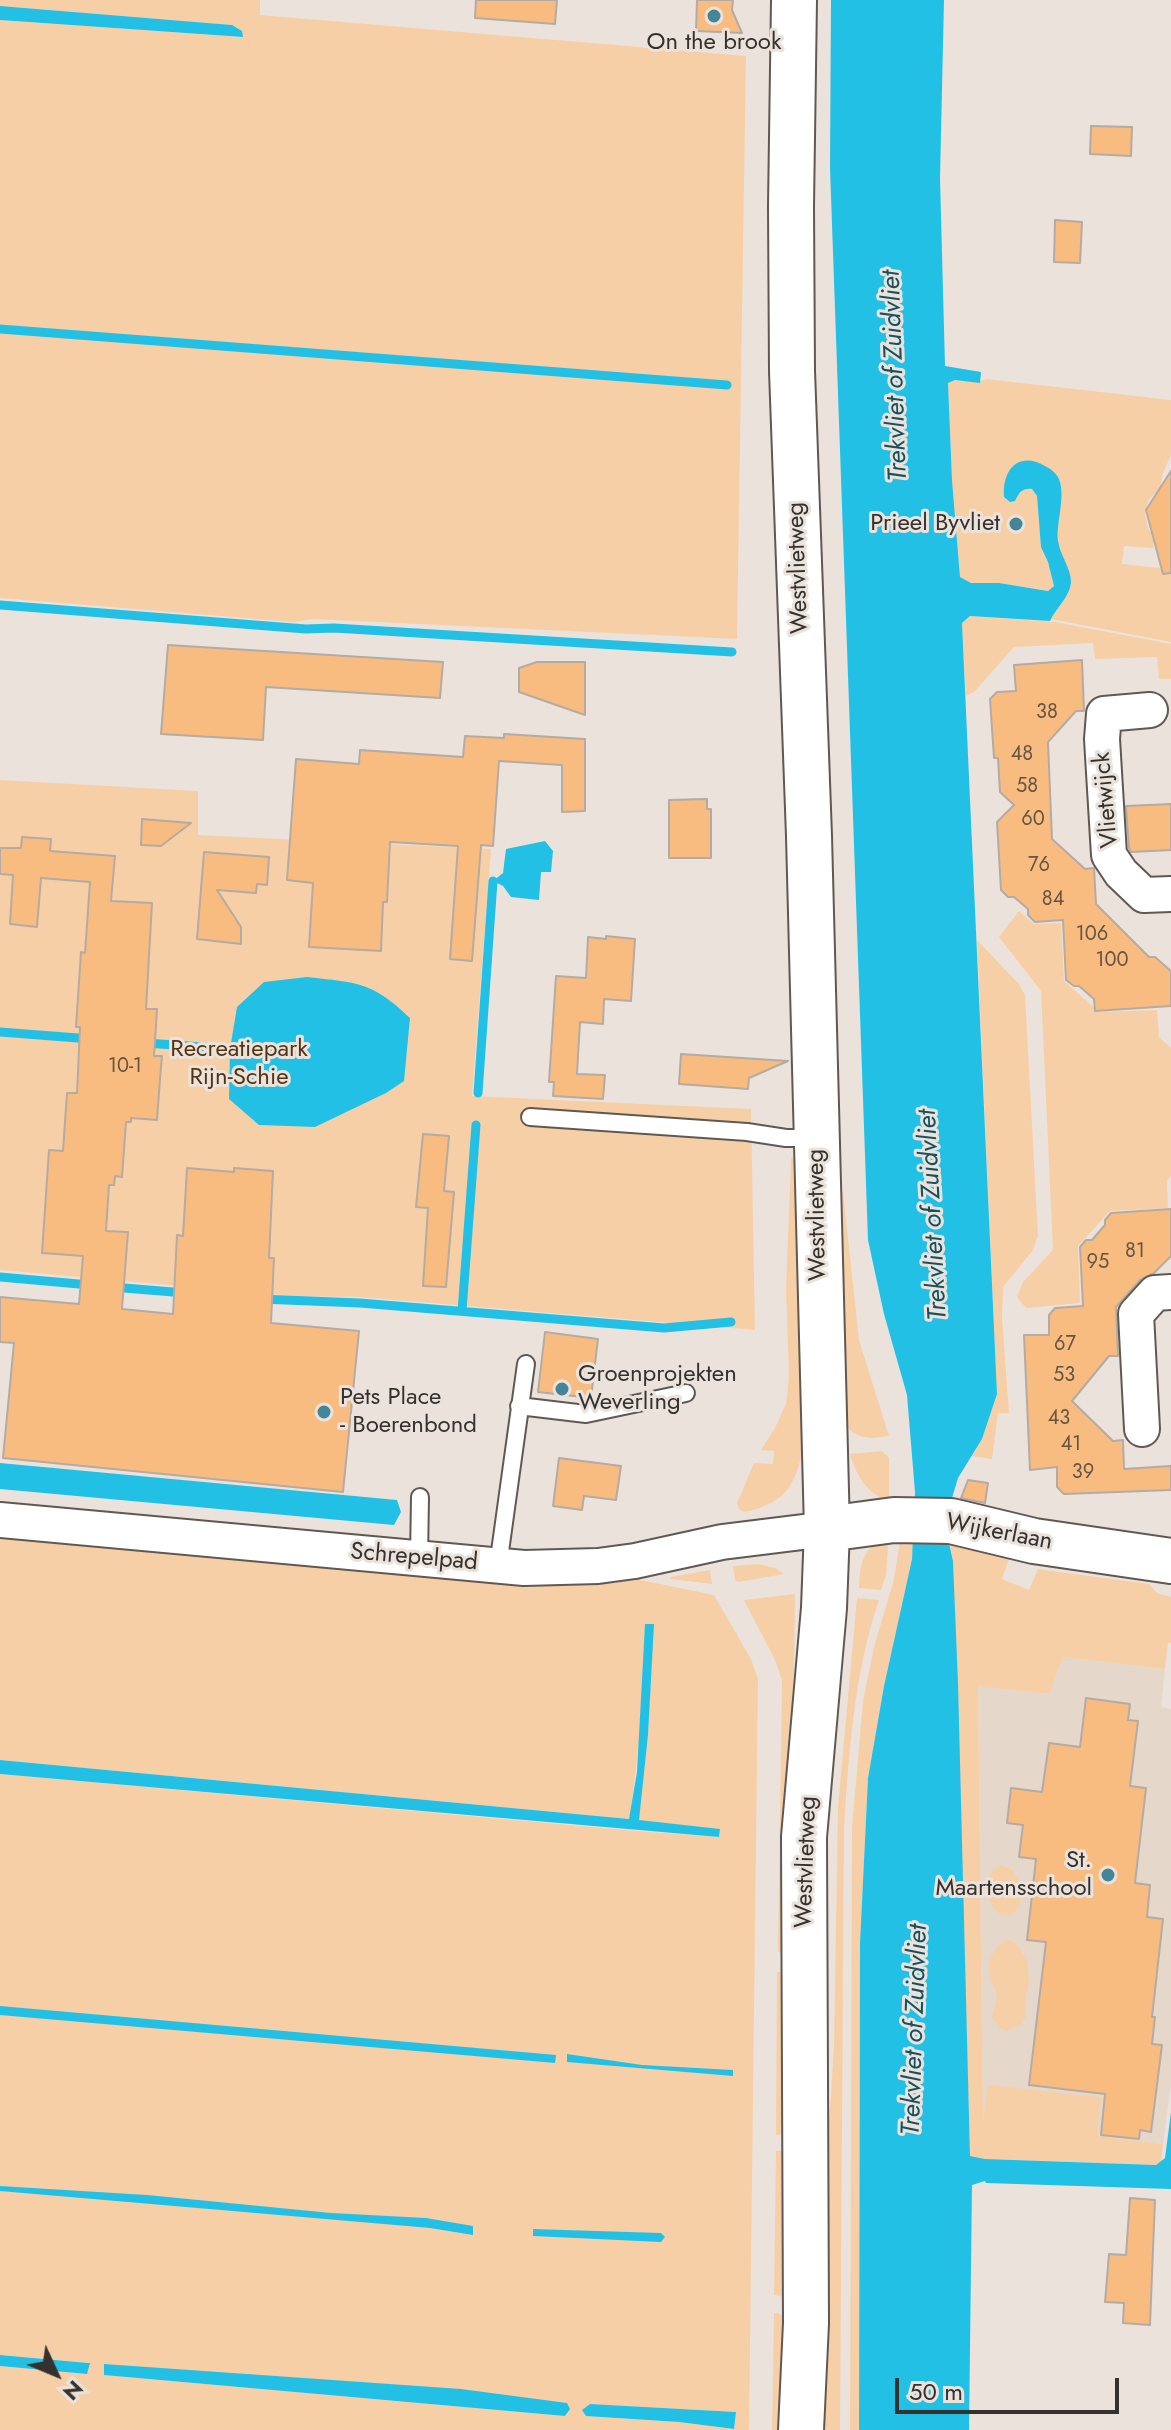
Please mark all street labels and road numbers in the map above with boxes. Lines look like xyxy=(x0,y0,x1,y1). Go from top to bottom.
street label: Westvlietweg xyxy=(782,502,816,634)
street label: Vlietwijck xyxy=(1088,751,1126,849)
street label: Westvlietweg xyxy=(802,1149,834,1281)
street label: Wijkerlaan xyxy=(943,1509,1055,1557)
street label: Schrepelpad xyxy=(349,1538,479,1578)
street label: Westvlietweg xyxy=(790,1796,824,1928)

